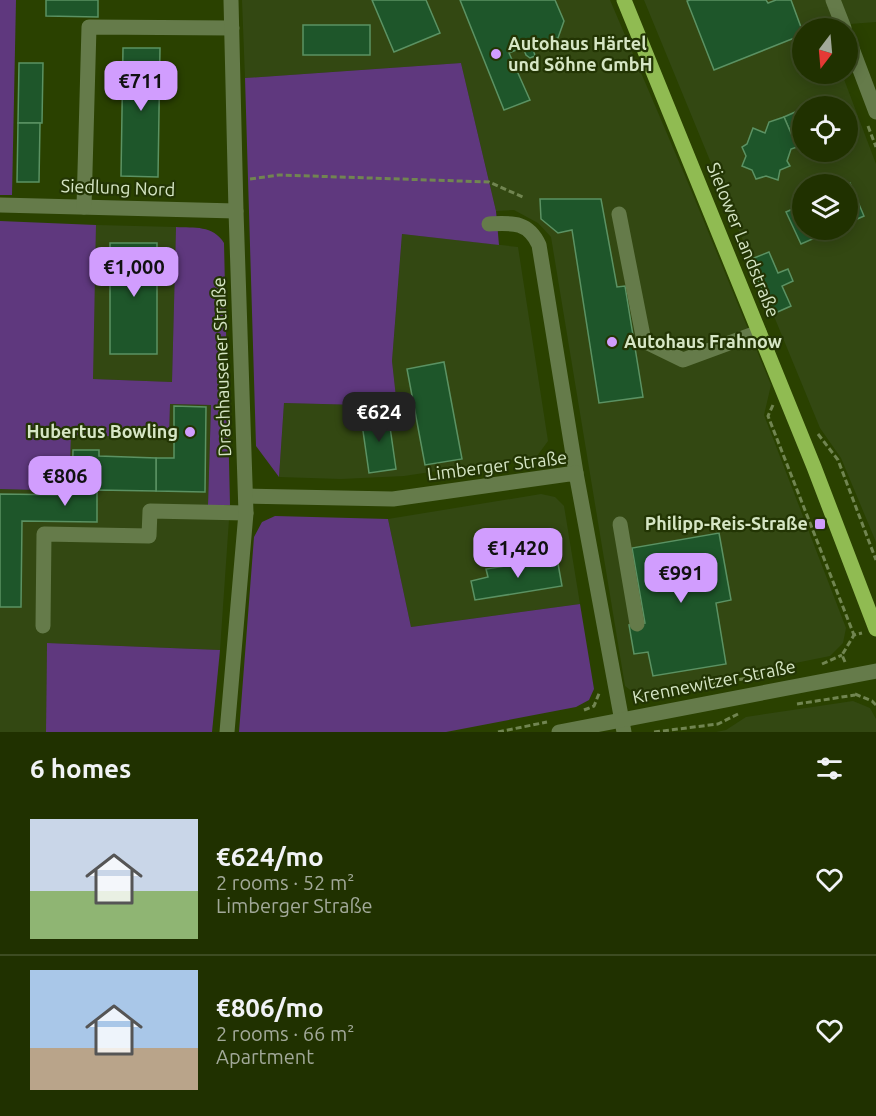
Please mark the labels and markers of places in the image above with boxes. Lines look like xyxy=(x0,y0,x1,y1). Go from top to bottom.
place label: Autohaus Härtel und Söhne GmbH xyxy=(508,33,653,74)
marker: Autohaus Härtel und Söhne GmbH xyxy=(489,47,503,61)
pin: €711 xyxy=(105,61,177,112)
pin: €1,000 xyxy=(85,247,183,298)
place label: Autohaus Frahnow xyxy=(624,331,782,351)
marker: Autohaus Frahnow xyxy=(605,335,619,349)
pin: €624 xyxy=(343,392,415,443)
place label: Hubertus Bowling xyxy=(27,421,178,441)
marker: Hubertus Bowling xyxy=(183,425,197,439)
pin: €806 xyxy=(29,456,101,507)
place label: Philipp-Reis-Straße xyxy=(645,513,808,533)
marker: Philipp-Reis-Straße xyxy=(813,517,827,531)
pin: €1,420 xyxy=(469,528,567,579)
pin: €991 xyxy=(645,553,717,604)

